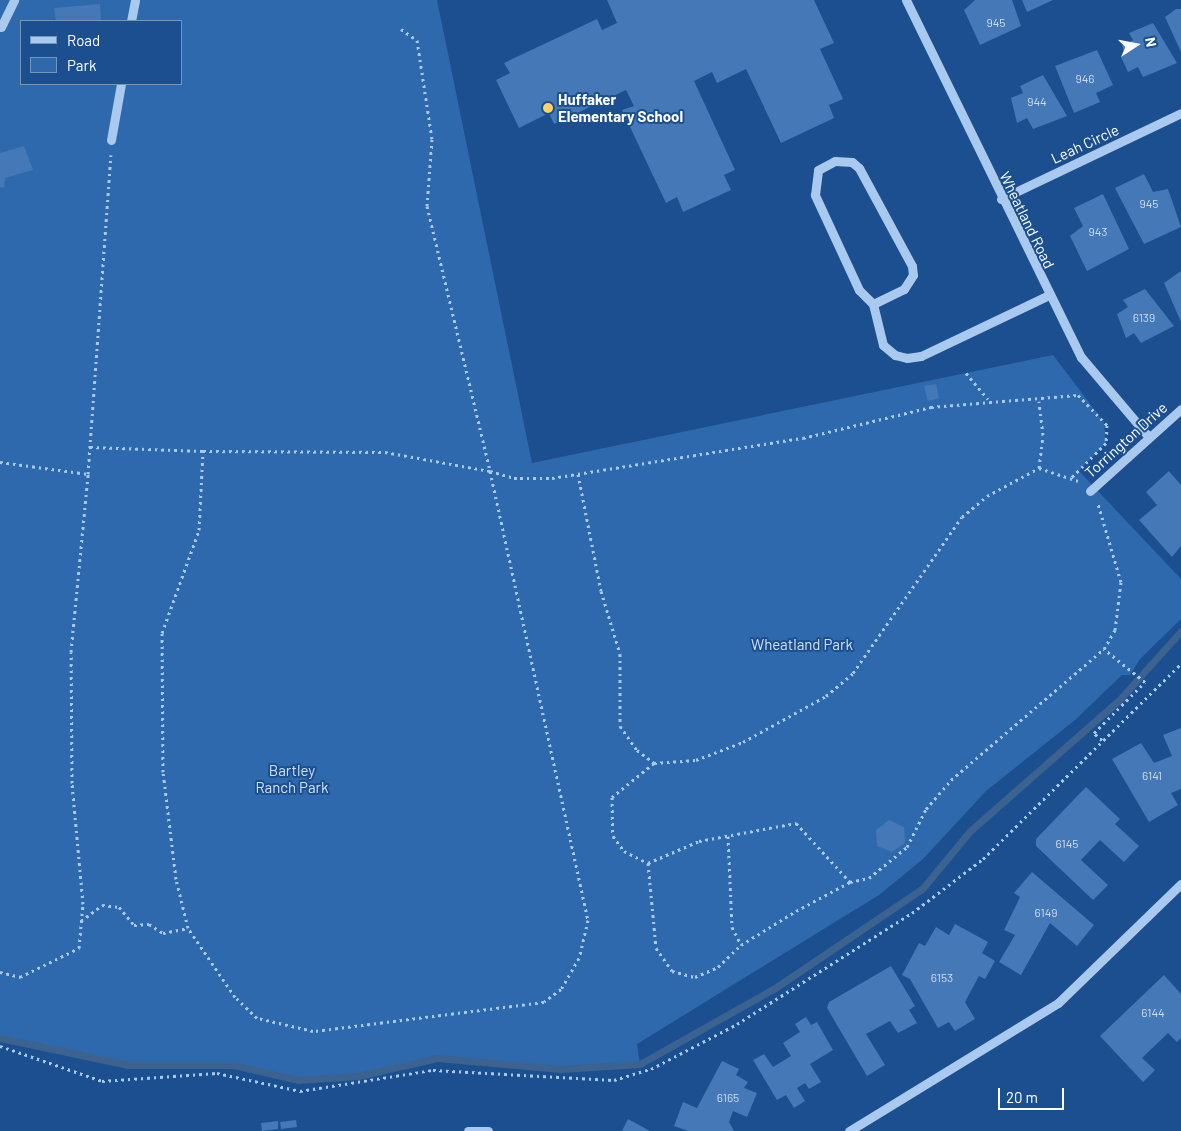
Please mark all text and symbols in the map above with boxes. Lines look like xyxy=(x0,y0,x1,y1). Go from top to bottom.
house number: 945 xyxy=(986,16,1006,30)
legend xyxy=(20,20,182,85)
north arrow xyxy=(1111,20,1161,70)
text: Road xyxy=(67,31,100,49)
text: N xyxy=(1142,36,1160,48)
text: Park xyxy=(67,56,96,74)
house number: 946 xyxy=(1075,72,1095,86)
place label: Huffaker Elementary School xyxy=(558,90,683,125)
house number: 944 xyxy=(1027,95,1047,109)
marker: Huffaker Elementary School xyxy=(542,102,554,114)
street label: Leah Circle xyxy=(1048,120,1122,168)
street label: Wheatland Road xyxy=(996,169,1058,271)
house number: 945 xyxy=(1139,197,1159,211)
house number: 943 xyxy=(1088,225,1108,239)
house number: 6139 xyxy=(1133,311,1155,325)
street label: Torrington Drive xyxy=(1081,398,1171,482)
park label: Wheatland Park xyxy=(751,636,853,654)
park label: Bartley Ranch Park xyxy=(255,761,329,796)
house number: 6141 xyxy=(1142,769,1162,783)
house number: 6145 xyxy=(1056,837,1078,851)
house number: 6149 xyxy=(1034,906,1058,920)
house number: 6153 xyxy=(931,971,953,985)
house number: 6144 xyxy=(1141,1006,1165,1020)
scale bar xyxy=(1001,1078,1067,1110)
text: 20 m xyxy=(1006,1088,1038,1106)
house number: 6165 xyxy=(717,1091,739,1105)

